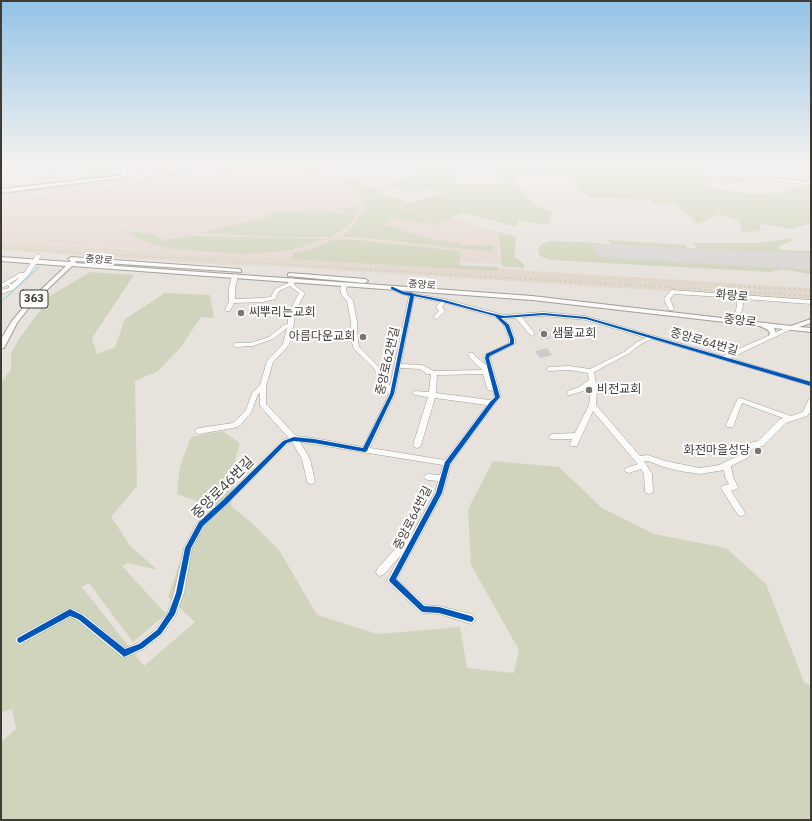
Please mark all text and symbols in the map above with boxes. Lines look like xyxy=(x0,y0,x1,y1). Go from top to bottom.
street label: 중앙로 xyxy=(85,253,113,267)
street label: 중앙로 xyxy=(408,278,436,292)
street label: 화랑로 xyxy=(715,287,749,305)
road number: 363 xyxy=(20,290,48,308)
place label: 씨뿌리는교회 xyxy=(249,306,315,320)
marker: 씨뿌리는교회 xyxy=(236,308,246,318)
street label: 중앙로 xyxy=(723,312,757,330)
street label: 중앙로62번길 xyxy=(373,325,403,397)
street label: 중앙로64번길 xyxy=(669,325,739,359)
place label: 샘물교회 xyxy=(552,327,596,341)
marker: 샘물교회 xyxy=(539,329,549,339)
place label: 아름다운교회 xyxy=(289,330,355,344)
marker: 아름다운교회 xyxy=(358,332,368,342)
place label: 비전교회 xyxy=(597,383,641,397)
marker: 비전교회 xyxy=(584,385,594,395)
place label: 화전마을성당 xyxy=(684,444,750,458)
marker: 화전마을성당 xyxy=(753,446,763,456)
street label: 중앙로46번길 xyxy=(188,453,258,523)
street label: 중앙로64번길 xyxy=(391,484,435,552)

